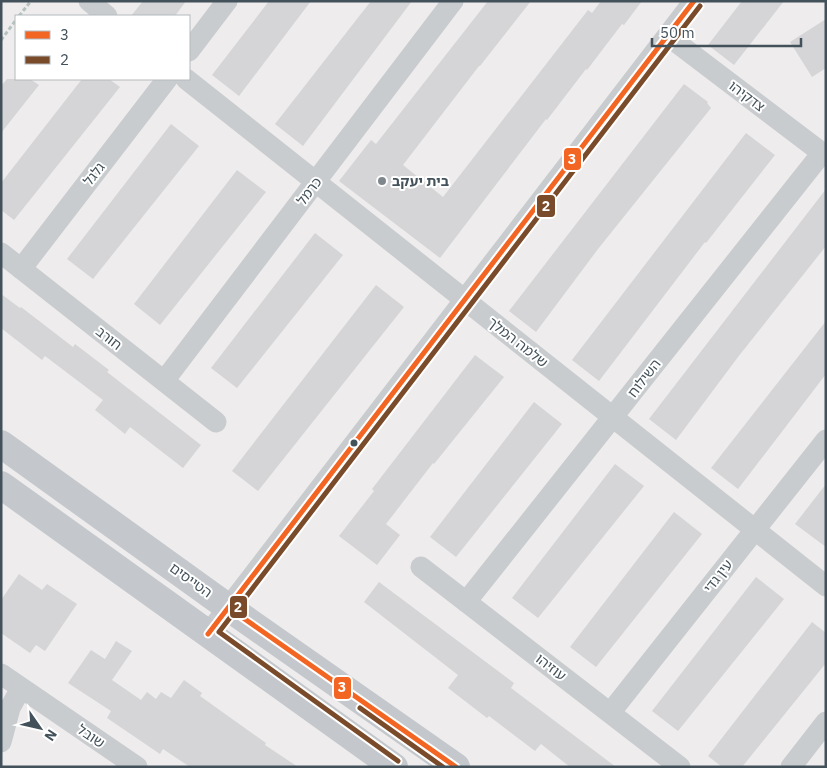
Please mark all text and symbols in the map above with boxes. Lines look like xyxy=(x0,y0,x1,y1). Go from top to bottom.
legend xyxy=(15,15,190,80)
scale bar xyxy=(652,15,801,47)
text: 50 m xyxy=(660,23,695,42)
text: 3 xyxy=(60,25,69,44)
text: 2 xyxy=(60,50,69,69)
street label: צדקיהו xyxy=(725,77,769,116)
line badge: 3 xyxy=(563,147,582,171)
text: 3 xyxy=(568,150,576,168)
street label: גלגל xyxy=(79,159,109,189)
place label: בית יעקב xyxy=(392,172,449,190)
street label: כרמל xyxy=(292,173,326,209)
marker: בית יעקב xyxy=(376,175,388,187)
line badge: 2 xyxy=(536,194,556,218)
text: 2 xyxy=(542,197,550,215)
street label: שלמה המלך xyxy=(484,313,552,371)
street label: חורב xyxy=(92,322,126,354)
street label: השילוח xyxy=(623,355,665,401)
unlabelled marker xyxy=(349,438,359,448)
street label: עין גדי xyxy=(699,556,737,596)
street label: הטייסים xyxy=(166,559,216,601)
line badge: 2 xyxy=(229,595,248,619)
text: 2 xyxy=(234,598,242,616)
street label: עוזיהו xyxy=(532,649,570,685)
line badge: 3 xyxy=(333,676,352,700)
text: 3 xyxy=(338,678,346,696)
north arrow xyxy=(15,703,65,753)
street label: שובל xyxy=(74,720,108,752)
text: N xyxy=(40,726,61,745)

